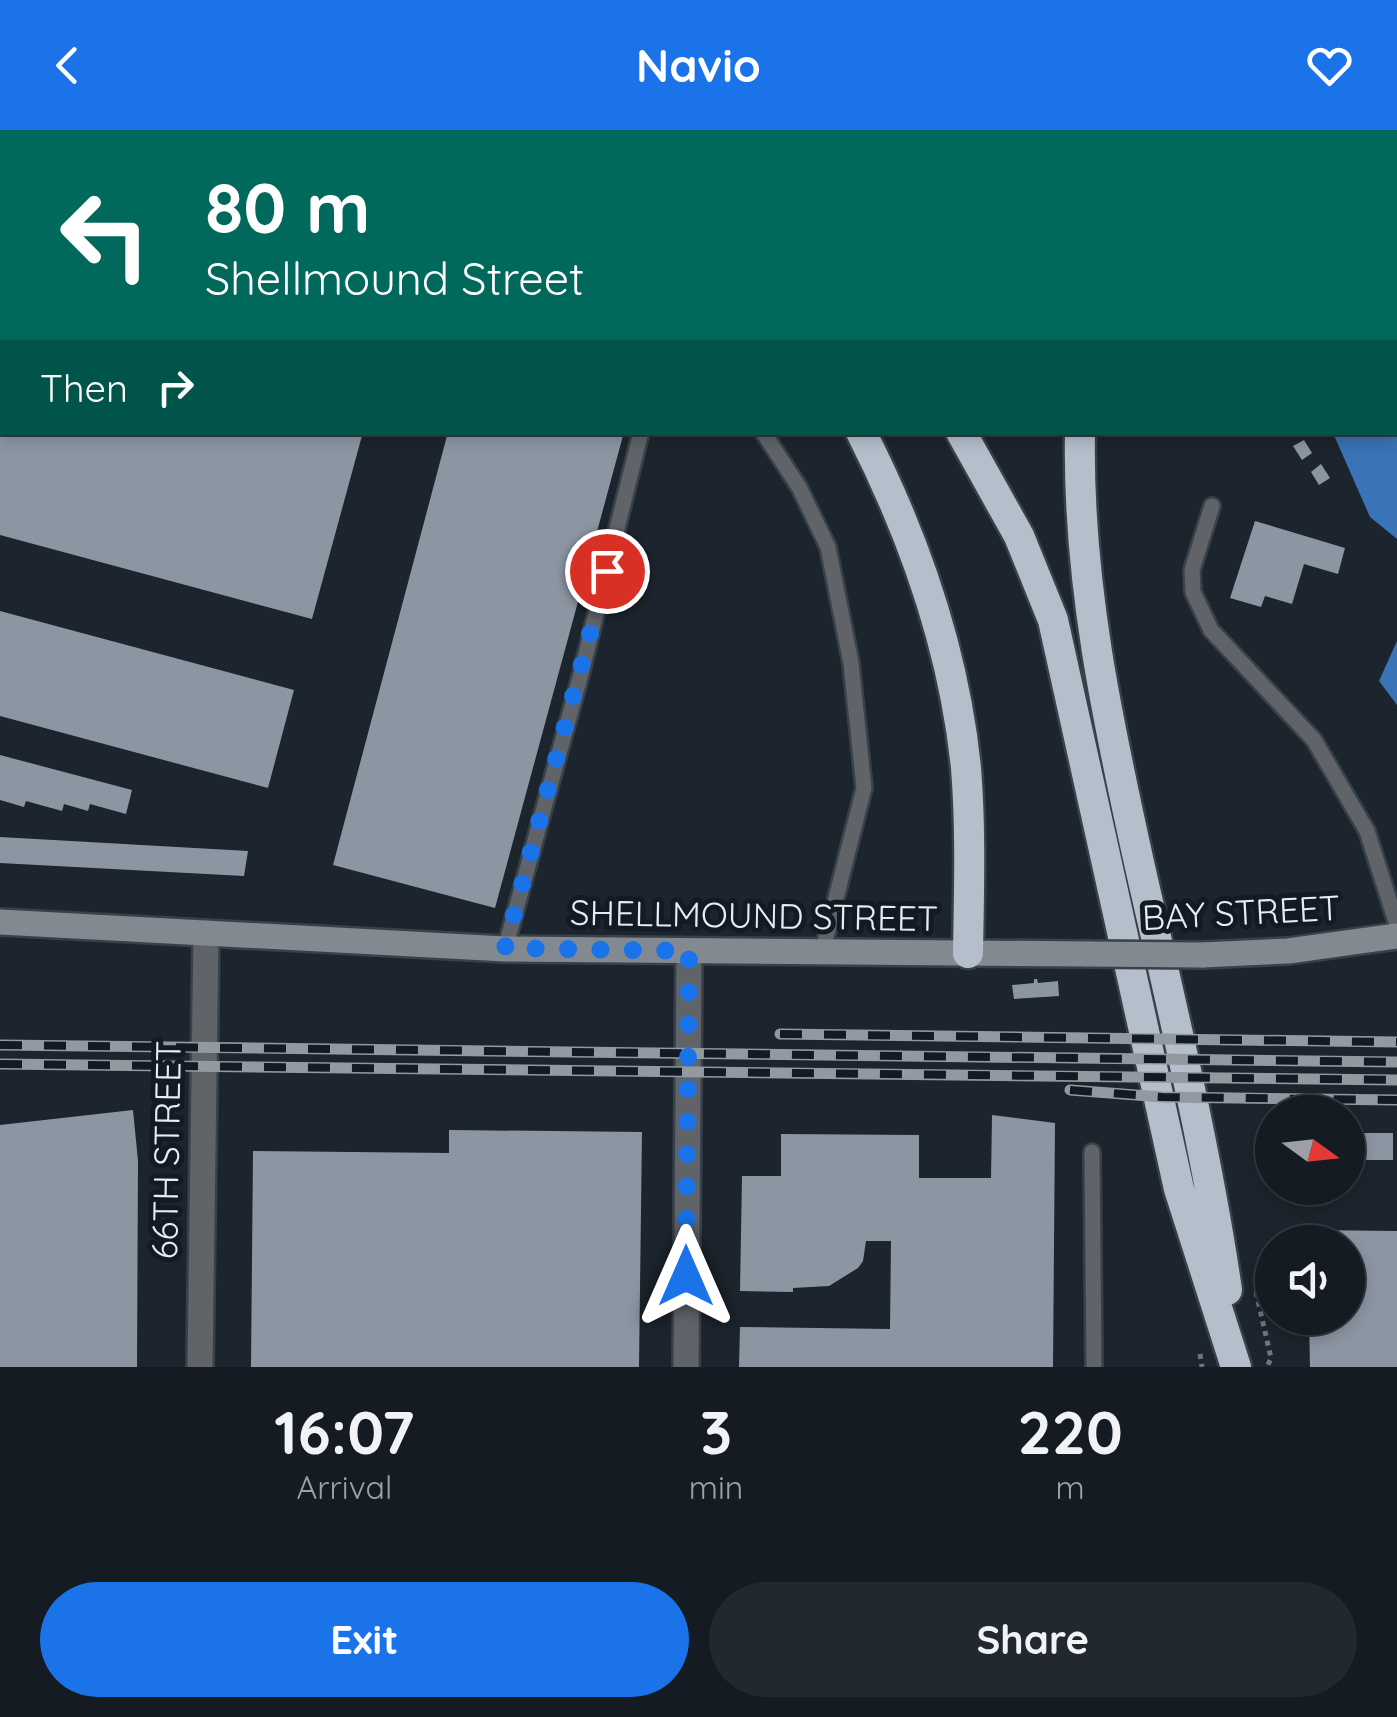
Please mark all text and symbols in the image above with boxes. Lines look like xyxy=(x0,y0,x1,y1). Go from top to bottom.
text: Navio xyxy=(636,37,761,93)
icon: back xyxy=(40,38,95,93)
icon: heart xyxy=(1302,38,1357,93)
text: 80 m xyxy=(205,163,370,251)
icon: left xyxy=(40,170,170,300)
text: Shellmound Street xyxy=(205,250,584,306)
icon: right xyxy=(148,360,203,415)
text: Then xyxy=(40,364,128,412)
pin xyxy=(565,529,650,614)
icon: arrive xyxy=(580,544,635,599)
street label: BAY STREET xyxy=(1141,885,1341,939)
street label: SHELLMOUND STREET xyxy=(570,890,938,940)
street label: 66TH STREET xyxy=(142,1040,190,1260)
north arrow xyxy=(1255,1095,1365,1205)
map controls xyxy=(1255,1095,1365,1335)
position arrow xyxy=(634,1224,738,1328)
button: sound xyxy=(1255,1225,1365,1335)
text: 16:07 xyxy=(274,1394,415,1469)
text: 3 xyxy=(700,1394,732,1469)
text: 220 xyxy=(1018,1394,1123,1469)
text: Arrival xyxy=(297,1467,392,1507)
text: min xyxy=(689,1467,743,1507)
text: m xyxy=(1056,1467,1085,1507)
button: Exit xyxy=(40,1582,689,1697)
button: Share xyxy=(709,1582,1357,1697)

